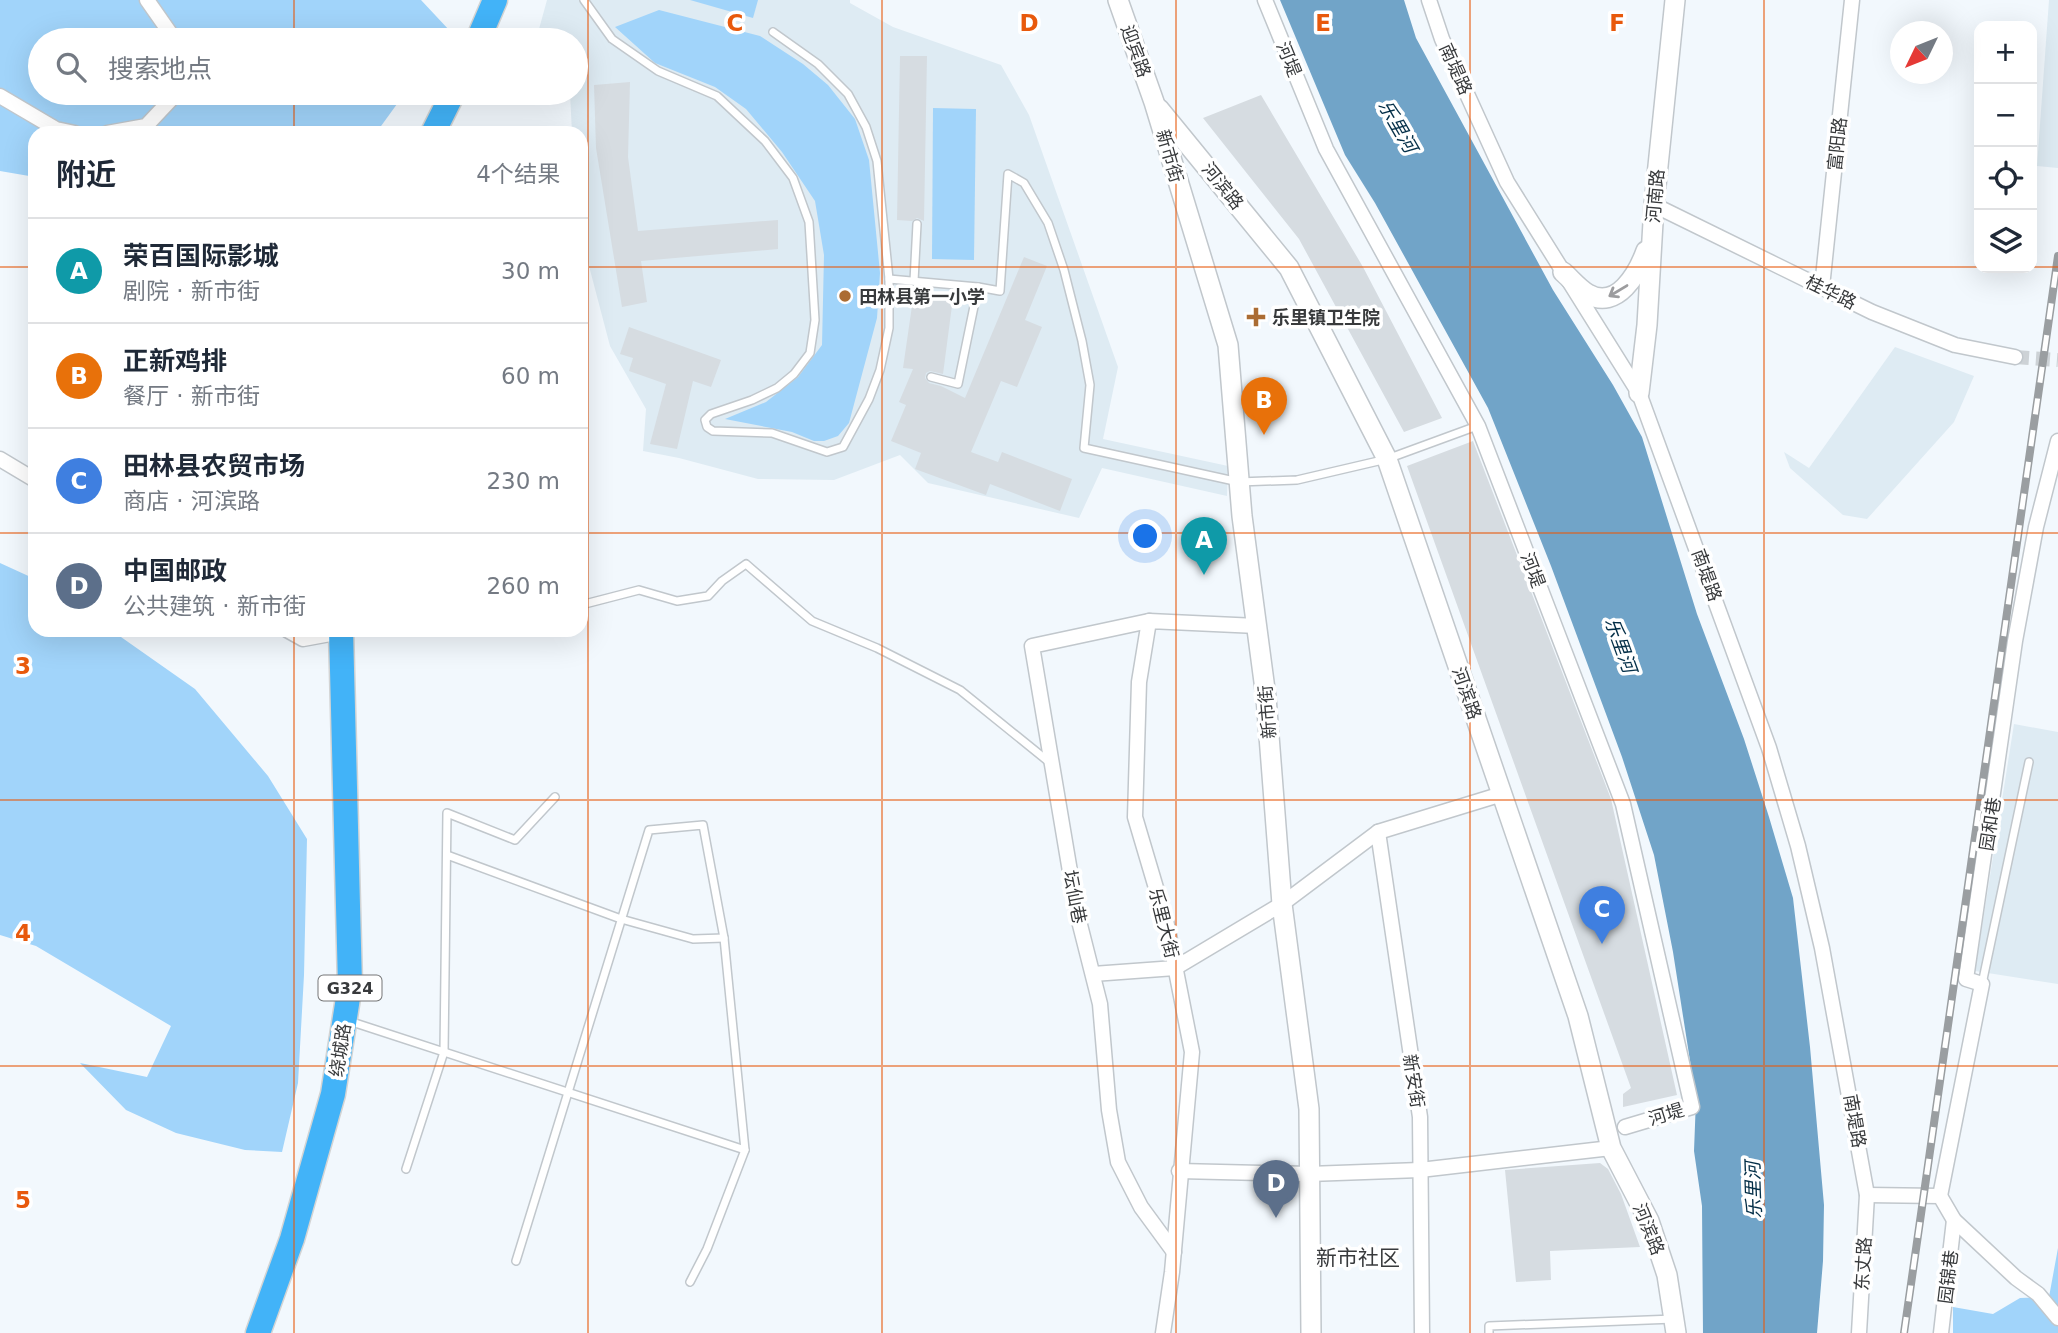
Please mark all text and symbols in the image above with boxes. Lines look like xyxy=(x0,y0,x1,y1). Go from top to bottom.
text: C xyxy=(727,10,743,36)
text: D xyxy=(1019,10,1039,36)
text: E xyxy=(1315,10,1331,36)
text: F xyxy=(1609,10,1625,36)
north arrow xyxy=(1890,21,1953,84)
map controls xyxy=(1974,21,2037,273)
button: + xyxy=(1974,21,2037,84)
street label: 迎宾路 xyxy=(1117,22,1155,80)
search box xyxy=(28,28,588,105)
street label: 河堤 xyxy=(1273,38,1305,80)
street label: 南堤路 xyxy=(1435,40,1477,98)
icon: search xyxy=(52,48,90,86)
text: 搜索地点 xyxy=(108,54,212,84)
button: − xyxy=(1974,84,2037,147)
water label: 乐里河 xyxy=(1374,96,1424,160)
street label: 富阳路 xyxy=(1824,116,1850,172)
street label: 新市街 xyxy=(1152,127,1188,185)
button: locate xyxy=(1974,147,2037,210)
text: 附近 xyxy=(56,157,116,192)
street label: 河滨路 xyxy=(1198,158,1248,214)
text: 4个结果 xyxy=(476,161,560,187)
street label: 河南路 xyxy=(1642,168,1668,224)
button: layers xyxy=(1974,210,2037,273)
text: 荣百国际影城 xyxy=(123,241,279,271)
text: A xyxy=(70,258,88,284)
text: 30 m xyxy=(501,258,560,284)
street label: 桂华路 xyxy=(1802,271,1860,313)
text: 剧院 · 新市街 xyxy=(123,278,260,304)
one-way arrow xyxy=(1608,284,1628,298)
place label: 田林县第一小学 xyxy=(859,286,985,307)
marker: 田林县第一小学 xyxy=(837,288,853,304)
marker: 乐里镇卫生院 xyxy=(1246,307,1266,327)
place label: 乐里镇卫生院 xyxy=(1272,307,1380,328)
text: 正新鸡排 xyxy=(123,346,227,376)
text: B xyxy=(70,363,88,389)
text: 60 m xyxy=(501,363,560,389)
pin: B xyxy=(1241,377,1287,435)
text: 餐厅 · 新市街 xyxy=(123,383,260,409)
text: 田林县农贸市场 xyxy=(123,451,305,481)
text: C xyxy=(71,468,87,494)
text: 230 m xyxy=(486,468,560,494)
text: 商店 · 河滨路 xyxy=(123,488,260,514)
pin: A xyxy=(1181,517,1227,575)
your location xyxy=(1128,519,1162,553)
street label: 南堤路 xyxy=(1688,546,1726,604)
street label: 河堤 xyxy=(1517,549,1549,591)
text: 中国邮政 xyxy=(123,556,227,586)
text: D xyxy=(69,573,89,599)
text: 260 m xyxy=(486,573,560,599)
text: 公共建筑 · 新市街 xyxy=(123,593,306,619)
water label: 乐里河 xyxy=(1601,614,1642,679)
text: 3 xyxy=(15,653,31,679)
street label: 河滨路 xyxy=(1448,664,1486,722)
street label: 新市街 xyxy=(1254,684,1280,740)
street label: 园和巷 xyxy=(1975,796,2005,852)
street label: 坛仙巷 xyxy=(1060,868,1090,926)
street label: 乐里大街 xyxy=(1145,886,1183,960)
pin: C xyxy=(1579,886,1625,944)
text: 4 xyxy=(15,920,31,946)
road number: G324 xyxy=(318,976,382,1000)
street label: 绕城路 xyxy=(325,1022,355,1078)
street label: 新安街 xyxy=(1399,1053,1429,1109)
street label: 南堤路 xyxy=(1840,1093,1870,1149)
street label: 河堤 xyxy=(1646,1099,1686,1129)
water label: 乐里河 xyxy=(1741,1157,1765,1219)
pin: D xyxy=(1253,1160,1299,1218)
text: 5 xyxy=(15,1187,31,1213)
street label: 河滨路 xyxy=(1629,1200,1669,1258)
street label: 东丈路 xyxy=(1851,1236,1875,1292)
district label: 新市社区 xyxy=(1316,1246,1400,1270)
street label: 园锦巷 xyxy=(1934,1249,1962,1305)

